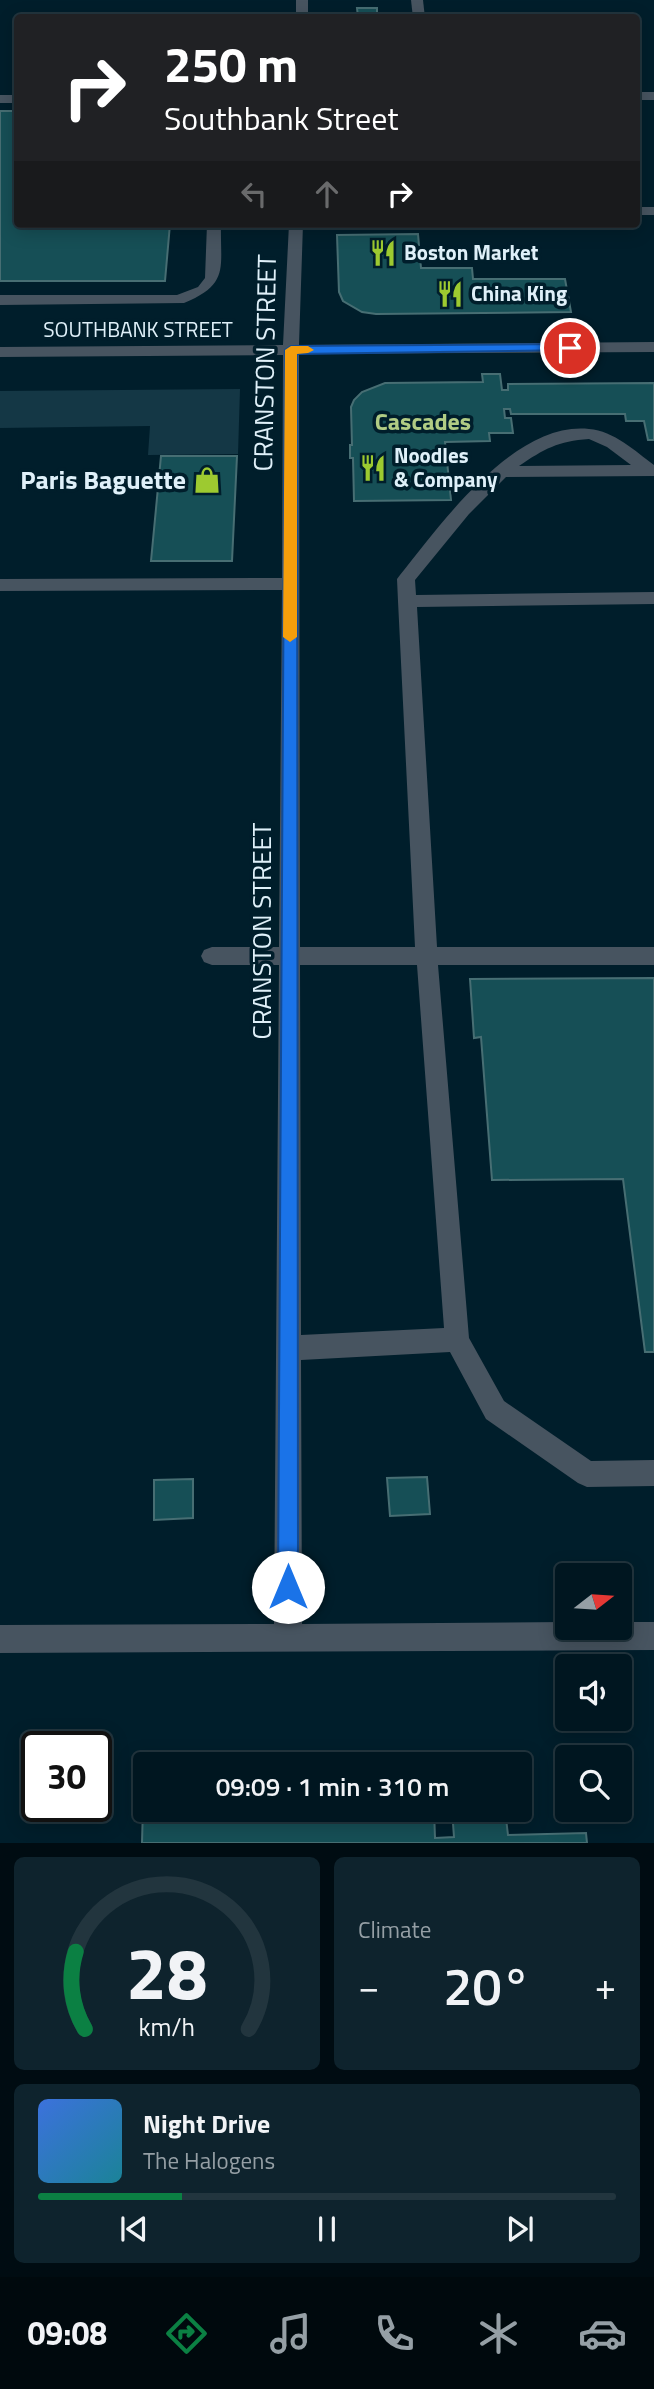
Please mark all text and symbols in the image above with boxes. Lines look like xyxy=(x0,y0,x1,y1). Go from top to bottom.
text: 250 m xyxy=(164,26,298,101)
icon: right xyxy=(49,42,140,133)
text: Southbank Street xyxy=(164,94,399,142)
icon: left xyxy=(235,175,273,213)
icon: ahead xyxy=(308,175,346,213)
icon: right xyxy=(381,175,419,213)
place label: Boston Market xyxy=(404,236,539,268)
restaurant icon: Boston Market xyxy=(368,238,398,268)
street label: CRANSTON STREET xyxy=(243,254,286,472)
place label: China King xyxy=(471,277,567,309)
restaurant icon: China King xyxy=(435,279,465,309)
street label: SOUTHBANK STREET xyxy=(43,313,233,345)
pin xyxy=(540,318,600,378)
icon: arrive xyxy=(551,329,589,367)
district label: Cascades xyxy=(375,403,471,439)
place label: Noodles & Company xyxy=(394,439,498,495)
restaurant icon: Noodles & Company xyxy=(358,453,388,483)
place label: Paris Baguette xyxy=(20,460,186,499)
shop icon: Paris Baguette xyxy=(192,465,222,495)
street label: CRANSTON STREET xyxy=(242,822,281,1039)
position arrow xyxy=(251,1550,325,1624)
north arrow xyxy=(555,1563,632,1640)
map controls xyxy=(555,1563,632,1822)
button: sound xyxy=(555,1654,632,1731)
speed limit sign: 30 xyxy=(21,1731,112,1822)
button: search xyxy=(555,1745,632,1822)
text: 09:09 · 1 min · 310 m xyxy=(216,1767,449,1806)
text: Climate xyxy=(358,1912,431,1947)
text: 28 xyxy=(126,1918,208,2028)
text: 20° xyxy=(443,1946,531,2025)
text: − xyxy=(358,1957,379,2015)
text: + xyxy=(595,1957,616,2015)
text: km/h xyxy=(139,2008,195,2046)
text: Night Drive xyxy=(143,2104,270,2143)
text: The Halogens xyxy=(143,2143,275,2178)
icon: previous xyxy=(115,2210,153,2248)
icon: pause xyxy=(308,2210,346,2248)
icon: next xyxy=(501,2210,539,2248)
text: 09:08 xyxy=(27,2309,107,2357)
icon: directions xyxy=(162,2309,211,2358)
icon: music xyxy=(266,2309,315,2358)
icon: phone xyxy=(370,2309,419,2358)
icon: climate xyxy=(474,2309,523,2358)
icon: car xyxy=(578,2309,627,2358)

